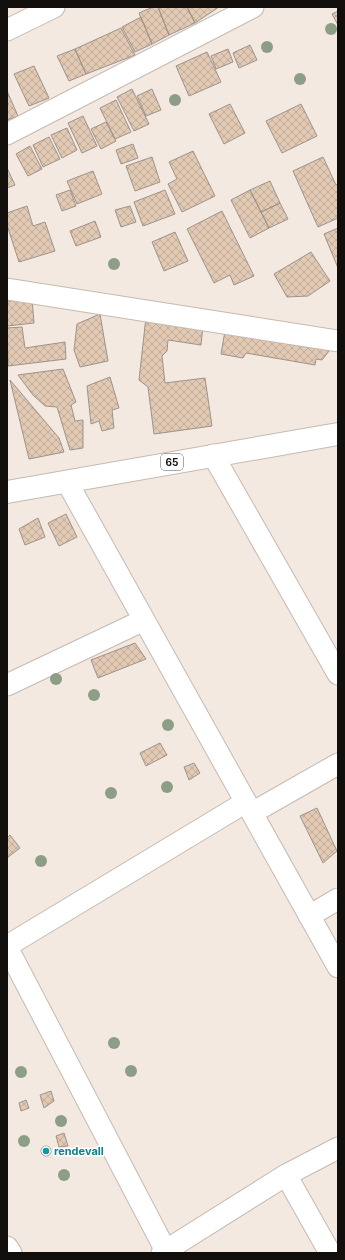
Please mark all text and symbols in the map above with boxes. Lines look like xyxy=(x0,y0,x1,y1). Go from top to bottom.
road number: 65 xyxy=(161,454,183,470)
place label: rendevall xyxy=(54,1144,104,1158)
marker: rendevall xyxy=(41,1146,51,1156)

